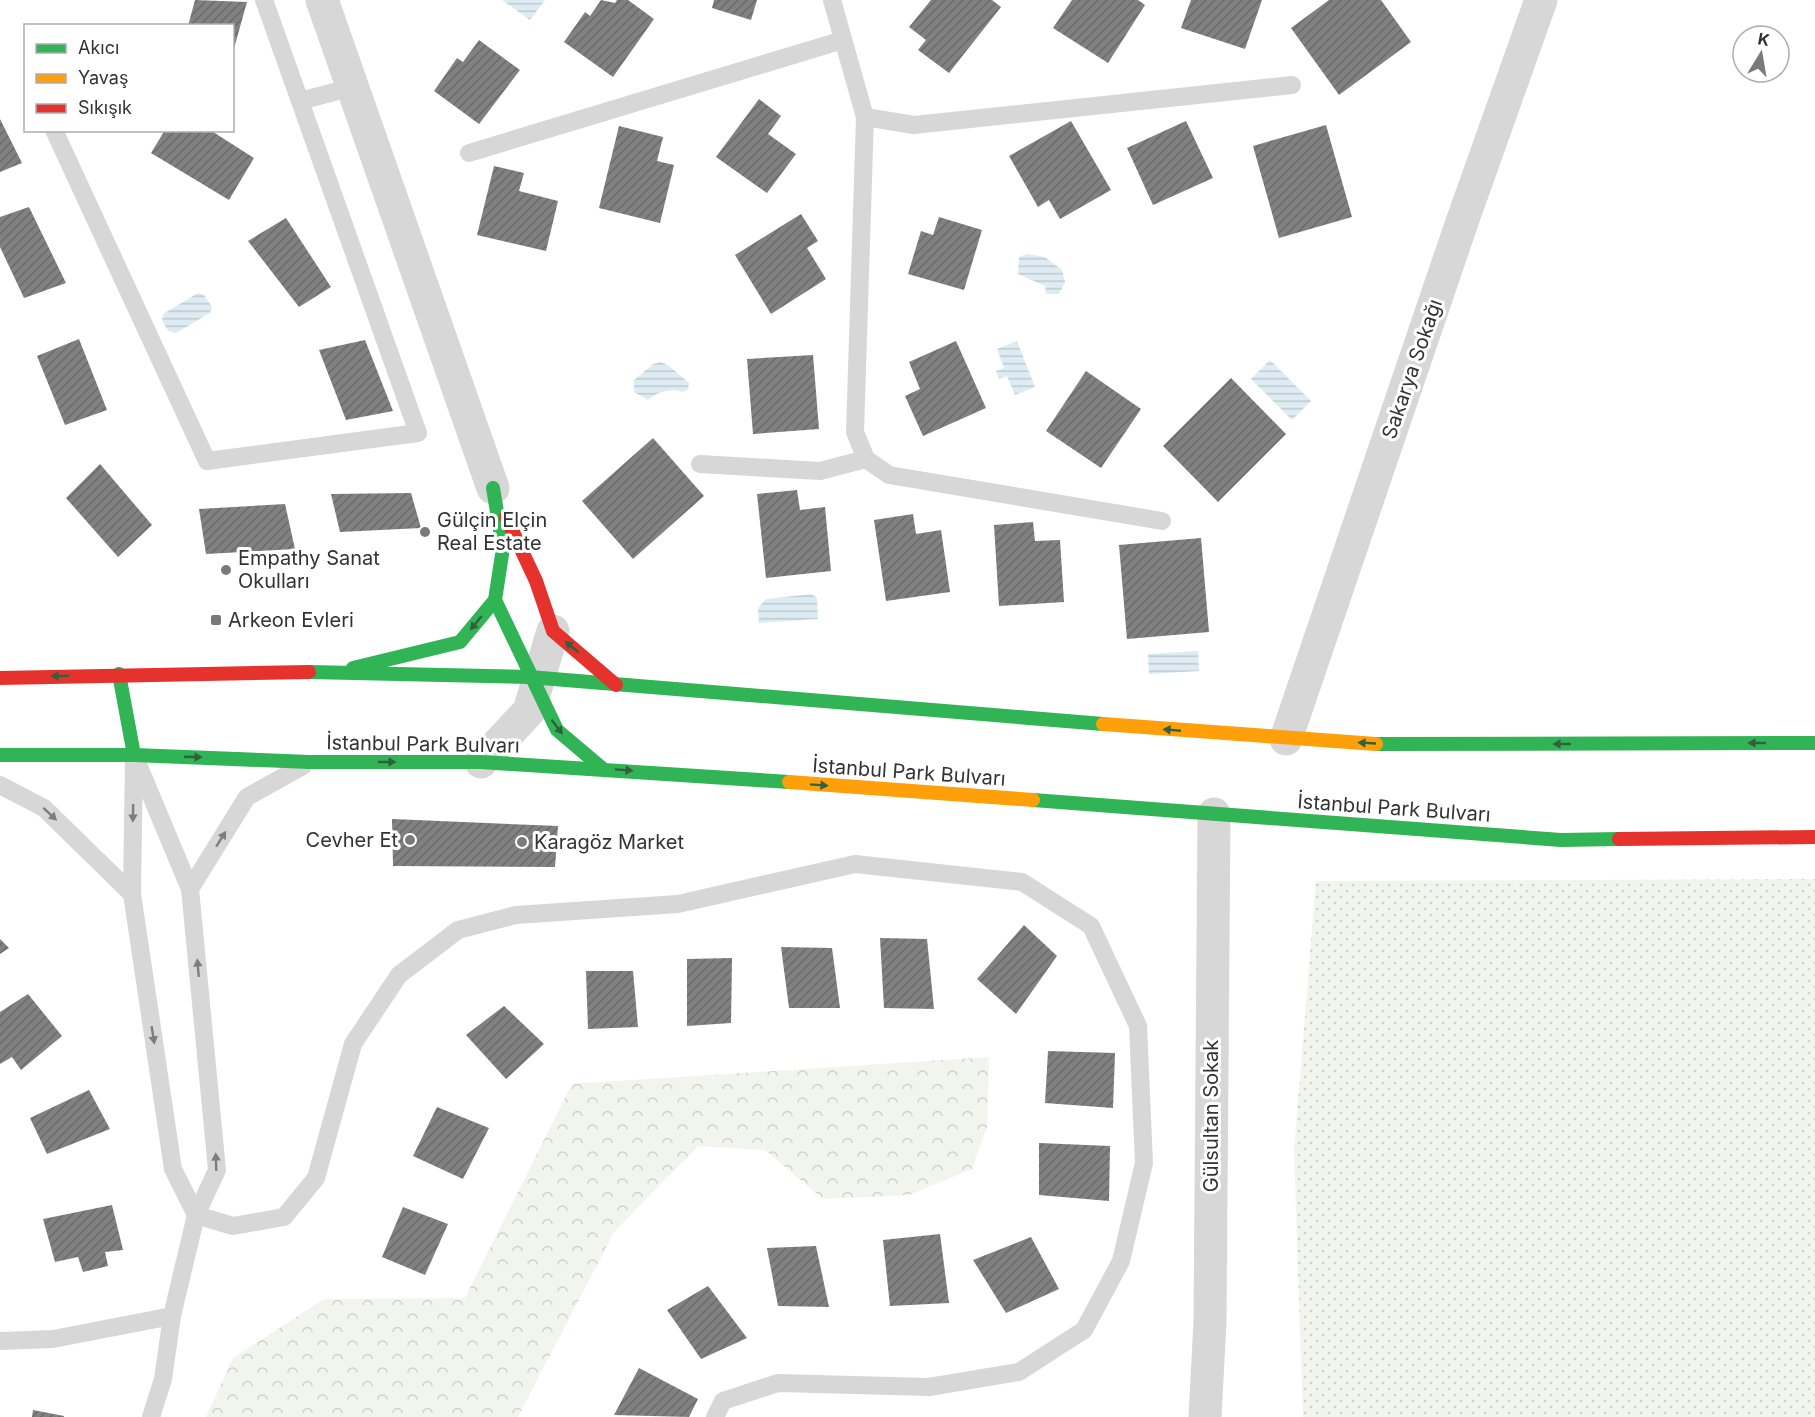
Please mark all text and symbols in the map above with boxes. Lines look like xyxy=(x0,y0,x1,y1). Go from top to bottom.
legend xyxy=(24,24,234,132)
north arrow xyxy=(1731,24,1791,84)
text: K xyxy=(1756,28,1772,50)
text: Akıcı xyxy=(78,37,119,58)
text: Yavaş xyxy=(78,67,128,88)
text: Sıkışık xyxy=(78,97,132,118)
street label: Sakarya Sokağı xyxy=(1377,296,1447,442)
place label: Gülçin Elçin Real Estate xyxy=(437,508,547,555)
marker: Gülçin Elçin Real Estate xyxy=(418,525,432,539)
place label: Empathy Sanat Okulları xyxy=(238,546,380,593)
marker: Empathy Sanat Okulları xyxy=(219,563,233,577)
place label: Arkeon Evleri xyxy=(228,608,354,632)
marker: Arkeon Evleri xyxy=(209,613,223,627)
one-way arrow xyxy=(469,615,482,631)
one-way arrow xyxy=(564,641,580,654)
one-way arrow xyxy=(51,671,70,681)
one-way arrow xyxy=(551,719,564,735)
one-way arrow xyxy=(1162,725,1181,734)
street label: İstanbul Park Bulvarı xyxy=(326,729,520,758)
one-way arrow xyxy=(1357,738,1376,748)
one-way arrow xyxy=(1747,738,1766,748)
one-way arrow xyxy=(1552,739,1571,749)
street label: İstanbul Park Bulvarı xyxy=(812,752,1006,791)
one-way arrow xyxy=(183,753,202,762)
one-way arrow xyxy=(378,757,397,767)
one-way arrow xyxy=(615,765,634,775)
one-way arrow xyxy=(809,780,828,789)
street label: İstanbul Park Bulvarı xyxy=(1297,788,1491,827)
one-way arrow xyxy=(128,804,138,823)
one-way arrow xyxy=(43,807,58,821)
place label: Cevher Et xyxy=(306,828,398,852)
place label: Karagöz Market xyxy=(534,830,684,854)
one-way arrow xyxy=(215,831,226,847)
marker: Cevher Et xyxy=(403,833,417,847)
marker: Karagöz Market xyxy=(515,835,529,849)
one-way arrow xyxy=(193,958,202,977)
one-way arrow xyxy=(148,1025,157,1044)
street label: Gülsultan Sokak xyxy=(1199,1040,1223,1192)
one-way arrow xyxy=(211,1152,221,1171)

